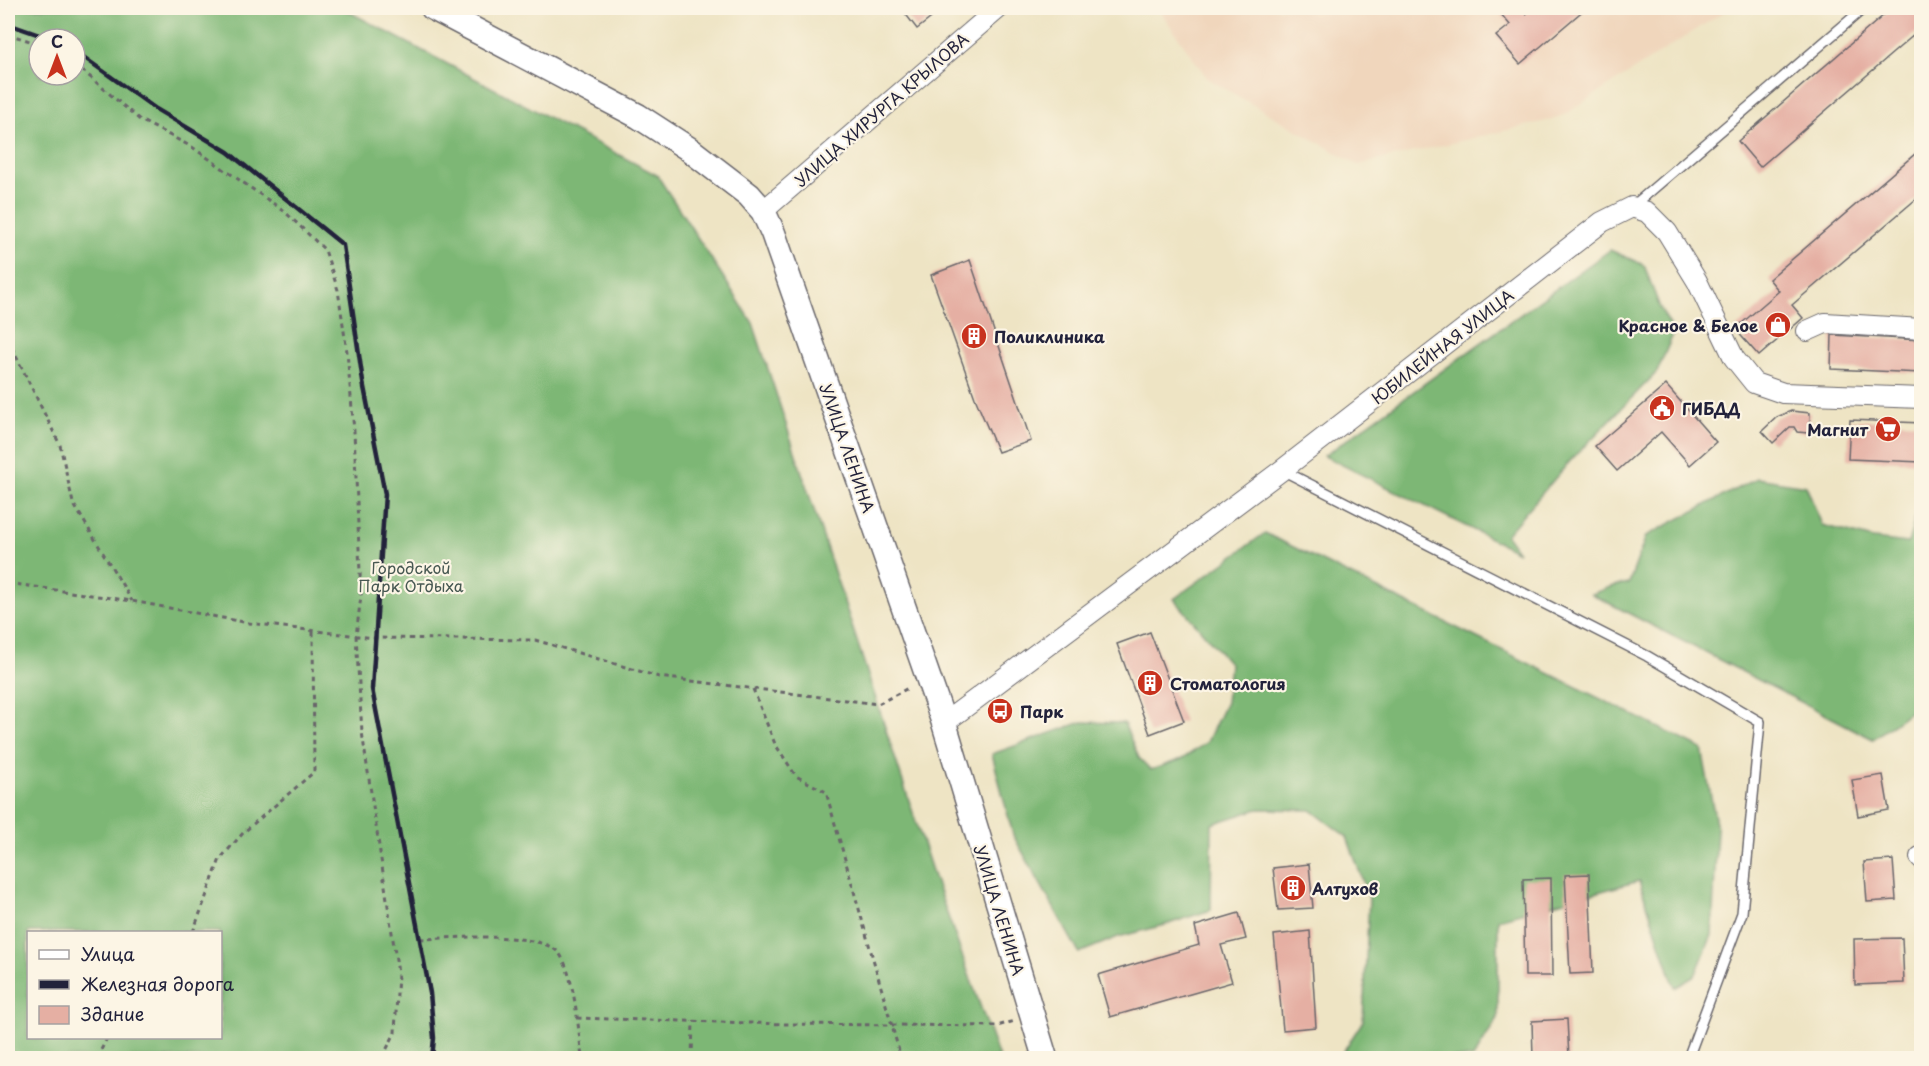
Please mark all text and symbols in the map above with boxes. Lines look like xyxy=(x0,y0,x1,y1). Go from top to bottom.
street label: УЛИЦА ХИРУРГА КРЫЛОВА xyxy=(789,26,974,191)
north arrow xyxy=(27,27,87,87)
text: С xyxy=(51,29,63,53)
street label: ЮБИЛЕЙНАЯ УЛИЦА xyxy=(1366,283,1518,409)
shop icon: Красное & Белое xyxy=(1763,310,1793,340)
place label: Красное & Белое xyxy=(1619,313,1758,337)
building icon: Поликлиника xyxy=(959,321,989,351)
place label: Поликлиника xyxy=(994,324,1105,348)
street label: УЛИЦА ЛЕНИНА xyxy=(815,380,881,516)
public building icon: ГИБДД xyxy=(1647,393,1677,423)
place label: ГИБДД xyxy=(1682,396,1740,420)
supermarket icon: Магнит xyxy=(1873,414,1903,444)
place label: Магнит xyxy=(1807,417,1869,441)
park label: Городской Парк Отдыха xyxy=(358,555,464,597)
building icon: Стоматология xyxy=(1135,668,1165,698)
place label: Стоматология xyxy=(1170,671,1286,695)
bus stop icon: Парк xyxy=(985,696,1015,726)
place label: Парк xyxy=(1020,699,1064,723)
street label: УЛИЦА ЛЕНИНА xyxy=(969,842,1031,978)
building icon: Алтухов xyxy=(1278,873,1308,903)
place label: Алтухов xyxy=(1311,876,1379,900)
legend xyxy=(27,931,222,1039)
text: Улица xyxy=(81,940,135,967)
text: Железная дорога xyxy=(81,970,235,997)
text: Здание xyxy=(81,1000,144,1027)

